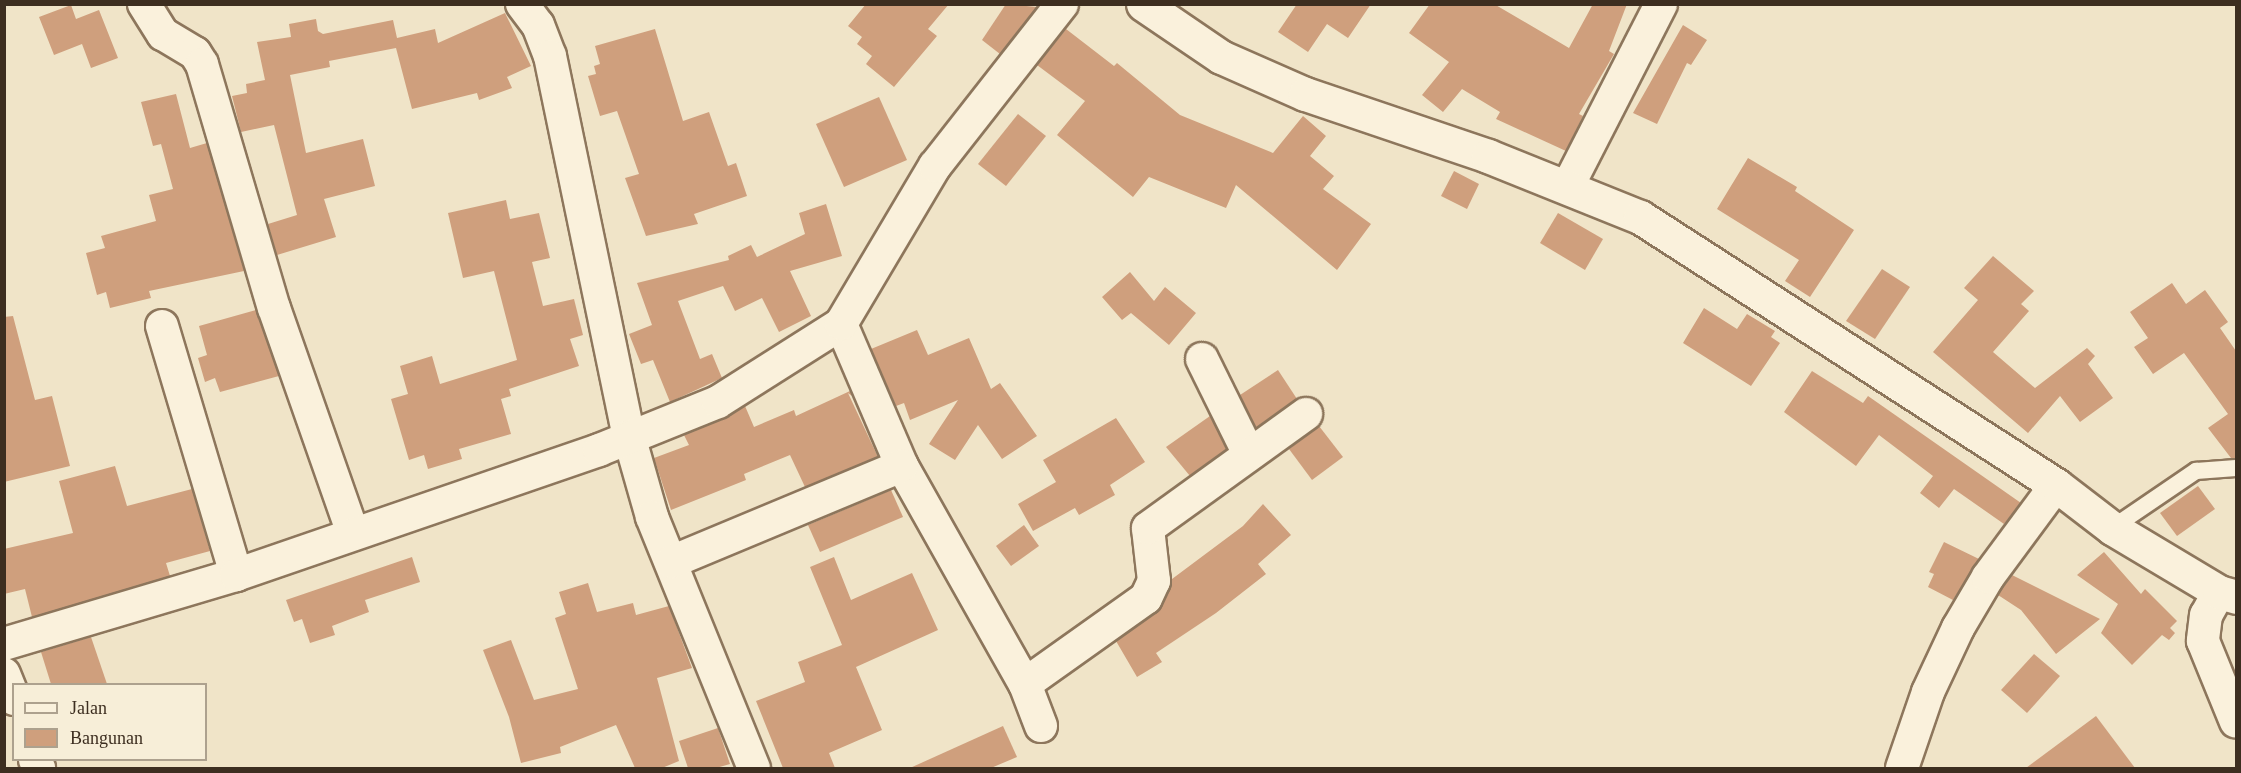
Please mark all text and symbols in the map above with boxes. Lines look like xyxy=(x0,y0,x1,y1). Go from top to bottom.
legend xyxy=(12,683,207,761)
text: Jalan xyxy=(70,698,107,718)
text: Bangunan xyxy=(70,728,143,748)

